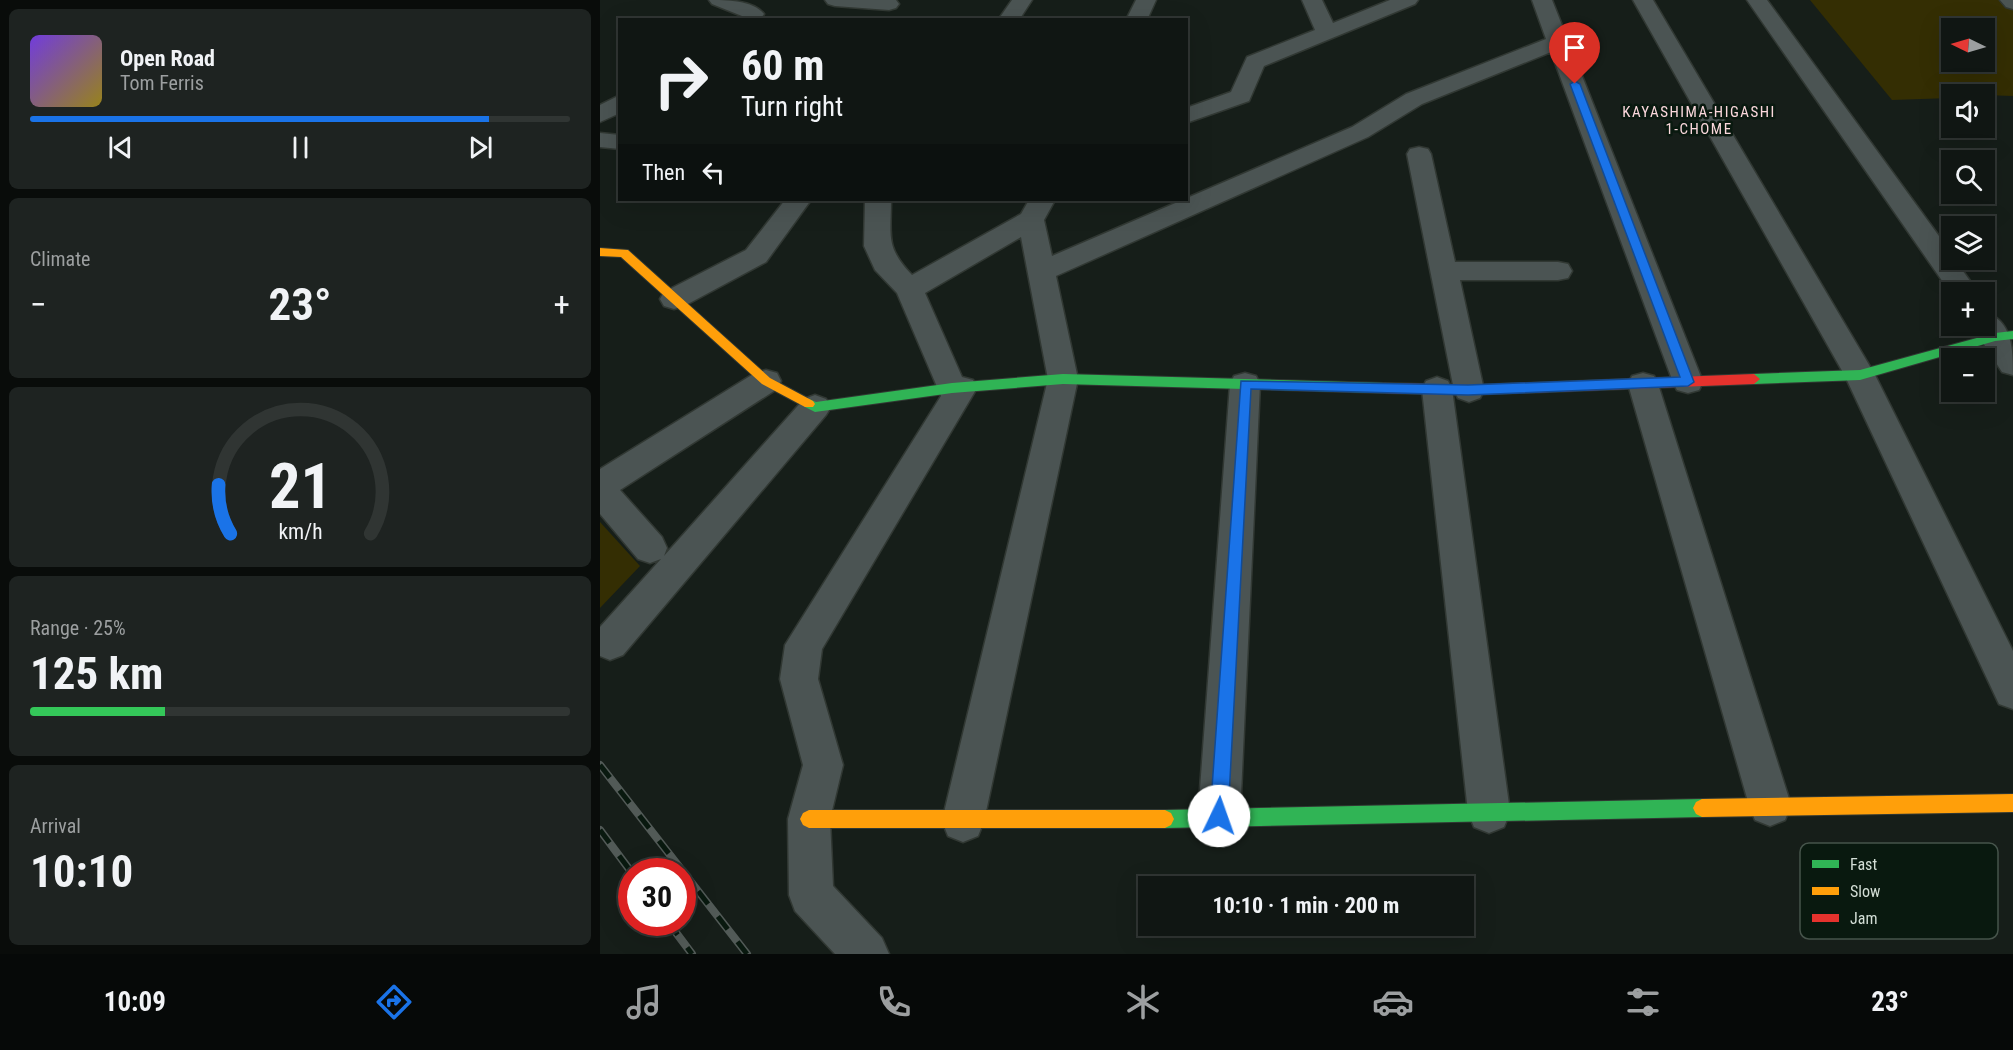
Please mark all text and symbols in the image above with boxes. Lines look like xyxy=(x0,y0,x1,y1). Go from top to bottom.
north arrow xyxy=(1941,18,1995,72)
map controls xyxy=(1941,18,1995,402)
pin xyxy=(1549,22,1600,84)
icon: arrive xyxy=(1558,31,1591,64)
text: 60 m xyxy=(741,41,824,90)
icon: right xyxy=(642,42,720,120)
text: Open Road xyxy=(120,46,215,71)
text: Tom Ferris xyxy=(120,71,204,95)
button: sound xyxy=(1941,84,1995,138)
text: Turn right xyxy=(741,91,843,123)
district label: KAYASHIMA-HIGASHI 1-CHOME xyxy=(1622,103,1776,138)
icon: previous xyxy=(104,131,137,164)
icon: pause xyxy=(284,131,317,164)
icon: next xyxy=(464,131,497,164)
button: search xyxy=(1941,150,1995,204)
icon: left xyxy=(697,156,730,189)
text: Then xyxy=(642,160,685,185)
button: layers xyxy=(1941,216,1995,270)
text: Climate xyxy=(30,247,90,271)
text: 23° xyxy=(269,278,332,331)
button: + xyxy=(1941,282,1995,336)
text: − xyxy=(30,285,47,324)
text: + xyxy=(554,285,570,324)
button: − xyxy=(1941,348,1995,402)
text: 21 xyxy=(268,450,332,523)
text: km/h xyxy=(278,519,322,544)
text: Range · 25% xyxy=(30,616,126,640)
text: 125 km xyxy=(30,647,163,700)
position arrow xyxy=(1187,784,1251,848)
text: Arrival xyxy=(30,814,81,838)
legend xyxy=(1800,843,1998,939)
text: 10:10 xyxy=(30,845,133,898)
text: Fast xyxy=(1850,855,1877,874)
speed limit sign: 30 xyxy=(618,858,696,936)
text: Slow xyxy=(1850,882,1880,901)
text: 10:10 · 1 min · 200 m xyxy=(1213,893,1399,918)
text: Jam xyxy=(1850,909,1877,928)
icon: directions xyxy=(373,981,415,1023)
icon: music xyxy=(623,981,665,1023)
icon: phone xyxy=(873,981,915,1023)
icon: climate xyxy=(1122,981,1164,1023)
icon: car xyxy=(1372,981,1414,1023)
icon: filters xyxy=(1622,981,1664,1023)
text: 10:09 xyxy=(104,986,166,1018)
text: 23° xyxy=(1871,986,1909,1018)

